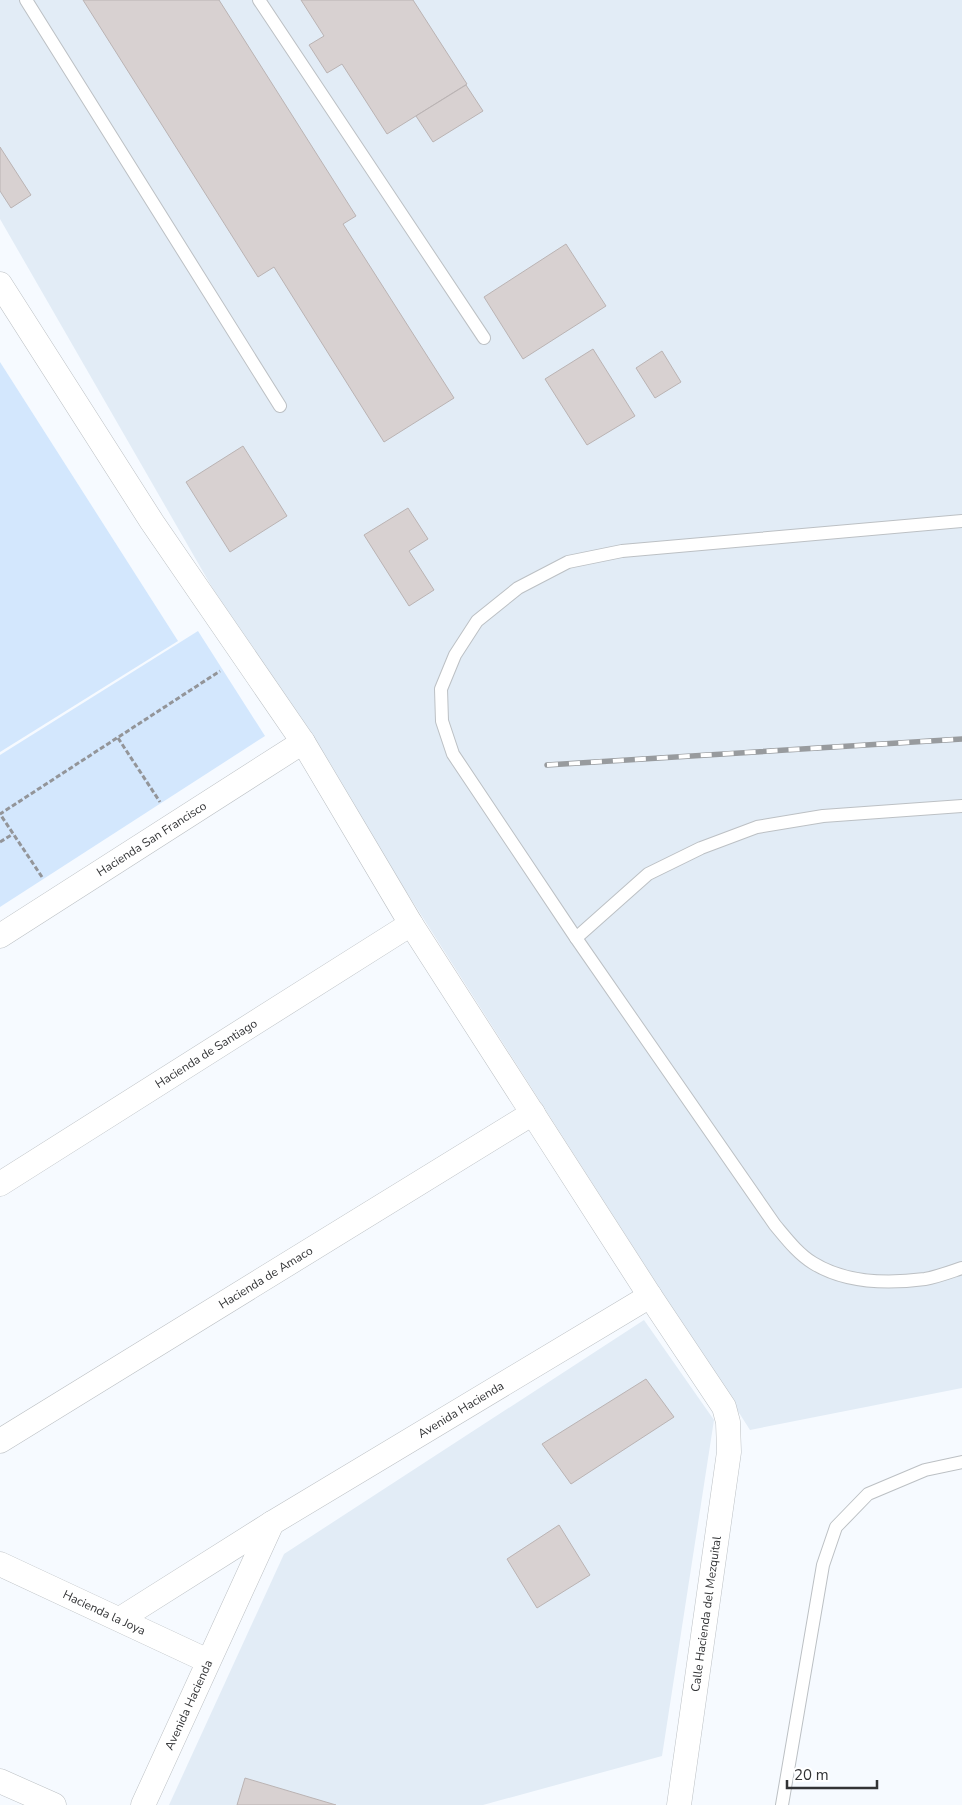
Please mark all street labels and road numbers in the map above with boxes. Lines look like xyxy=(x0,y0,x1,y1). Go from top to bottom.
street label: Hacienda San Francisco xyxy=(94,798,210,880)
street label: Hacienda de Santiago xyxy=(152,1015,260,1092)
street label: Hacienda de Amaco xyxy=(216,1242,316,1312)
street label: Avenida Hacienda xyxy=(415,1378,507,1442)
street label: Calle Hacienda del Mezquital xyxy=(687,1535,725,1693)
street label: Hacienda la Joya xyxy=(60,1586,148,1639)
street label: Avenida Hacienda xyxy=(161,1657,216,1753)

